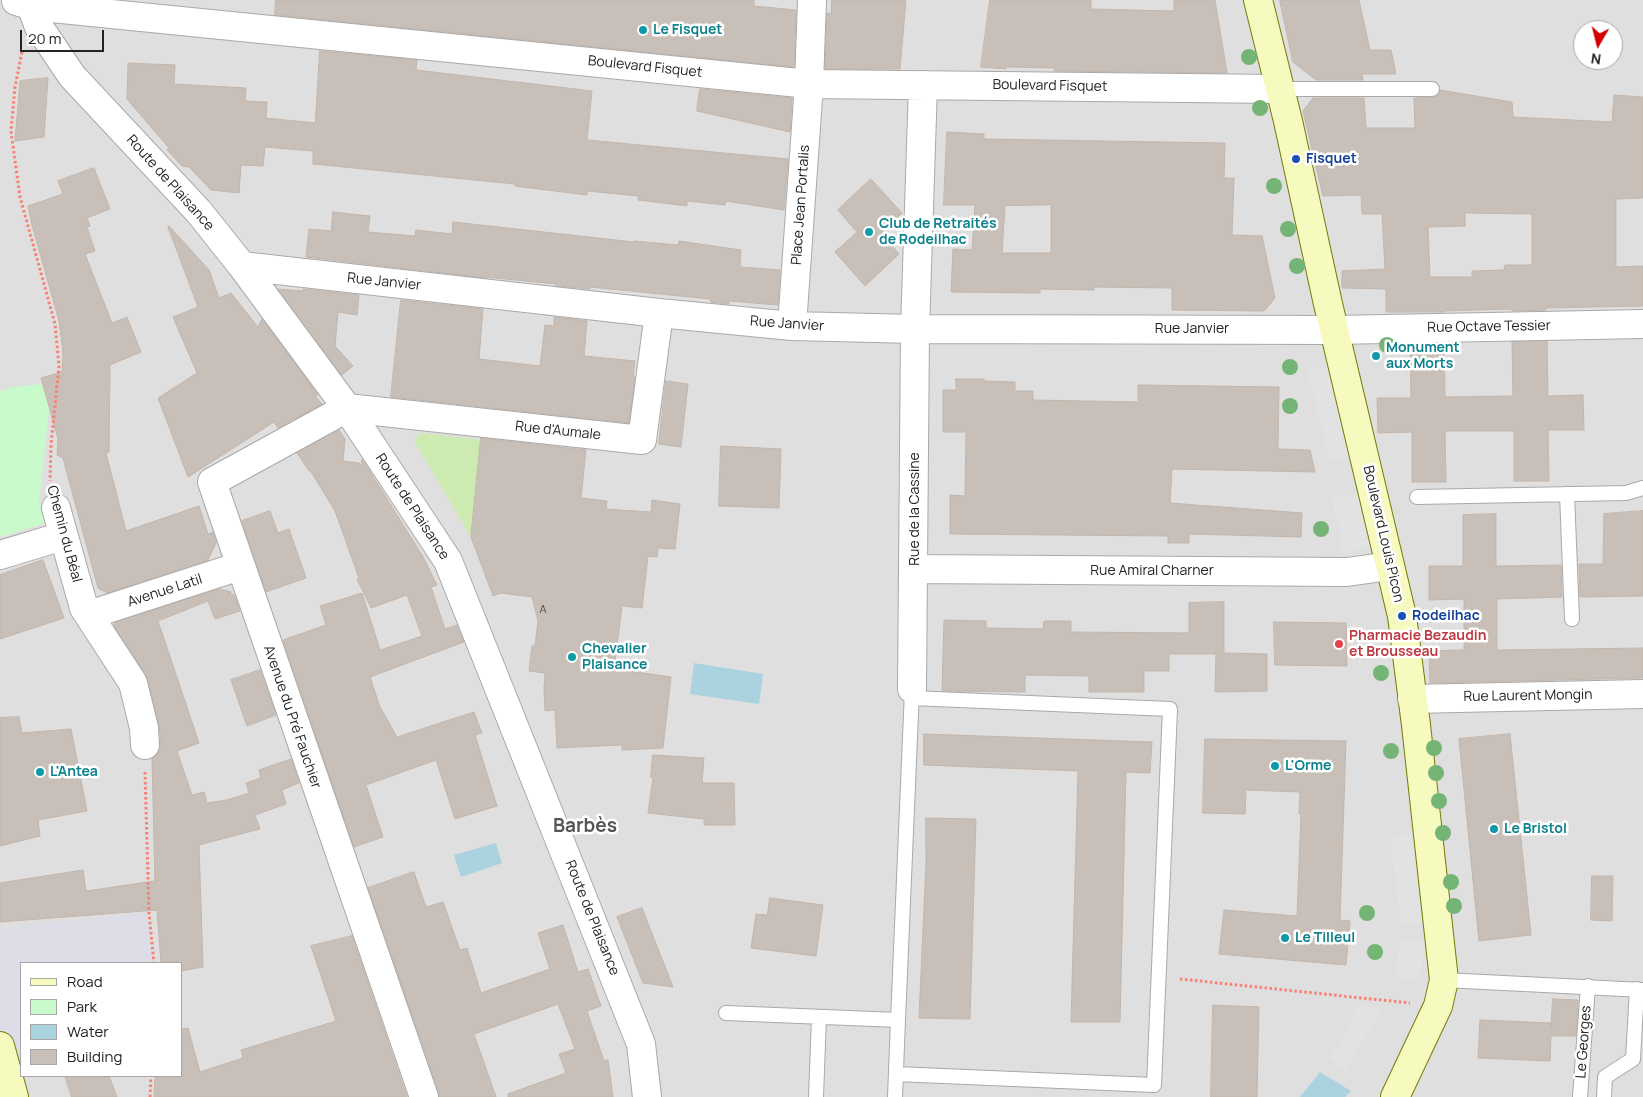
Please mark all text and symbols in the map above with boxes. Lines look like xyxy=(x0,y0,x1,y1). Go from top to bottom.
scale bar xyxy=(22,20,106,52)
north arrow xyxy=(1573,20,1623,70)
place label: Le Fisquet xyxy=(653,22,722,38)
marker: Le Fisquet xyxy=(637,24,649,36)
text: 20 m xyxy=(28,28,61,49)
text: N xyxy=(1590,49,1602,69)
street label: Boulevard Fisquet xyxy=(587,53,703,81)
street label: Boulevard Fisquet xyxy=(992,77,1108,95)
street label: Route de Plaisance xyxy=(123,132,217,234)
street label: Place Jean Portalis xyxy=(788,144,814,266)
place label: Fisquet xyxy=(1306,151,1357,167)
marker: Fisquet xyxy=(1290,153,1302,165)
place label: Club de Retraités de Rodeilhac xyxy=(879,216,997,248)
marker: Club de Retraités de Rodeilhac xyxy=(863,226,875,238)
street label: Rue Janvier xyxy=(346,270,422,294)
street label: Rue Janvier xyxy=(749,313,825,335)
street label: Rue Octave Tessier xyxy=(1427,318,1551,336)
street label: Rue Janvier xyxy=(1155,321,1229,337)
place label: Monument aux Morts xyxy=(1386,340,1460,372)
marker: Monument aux Morts xyxy=(1370,350,1382,362)
street label: Rue d'Aumale xyxy=(514,418,602,444)
street label: Route de Plaisance xyxy=(371,451,453,563)
street label: Rue de la Cassine xyxy=(907,452,923,566)
street label: Boulevard Louis Picon xyxy=(1359,464,1407,604)
street label: Chemin du Béal xyxy=(43,484,85,584)
street label: Rue Amiral Charner xyxy=(1090,563,1214,579)
street label: Avenue Latil xyxy=(125,571,205,611)
house number: A xyxy=(540,603,546,617)
place label: Rodeilhac xyxy=(1412,608,1480,624)
marker: Rodeilhac xyxy=(1396,610,1408,622)
place label: Pharmacie Bezaudin et Brousseau xyxy=(1349,628,1486,660)
marker: Pharmacie Bezaudin et Brousseau xyxy=(1333,638,1345,650)
place label: Chevalier Plaisance xyxy=(582,641,647,674)
street label: Avenue du Pré Fauchier xyxy=(260,643,324,791)
marker: Chevalier Plaisance xyxy=(566,651,578,663)
street label: Rue Laurent Mongin xyxy=(1463,686,1593,706)
place label: L'Orme xyxy=(1285,758,1331,774)
marker: L'Orme xyxy=(1269,760,1281,772)
place label: L'Antea xyxy=(50,764,98,780)
marker: L'Antea xyxy=(34,766,46,778)
district label: Barbès xyxy=(553,816,617,838)
place label: Le Bristol xyxy=(1504,821,1567,837)
marker: Le Bristol xyxy=(1488,823,1500,835)
street label: Route de Plaisance xyxy=(561,858,623,978)
place label: Le Tilleul xyxy=(1295,930,1355,946)
marker: Le Tilleul xyxy=(1279,932,1291,944)
legend xyxy=(20,962,182,1077)
text: Road xyxy=(67,971,103,992)
text: Park xyxy=(67,996,97,1017)
street label: Le Georges xyxy=(1573,1005,1595,1079)
text: Water xyxy=(67,1021,109,1042)
text: Building xyxy=(67,1046,122,1067)

